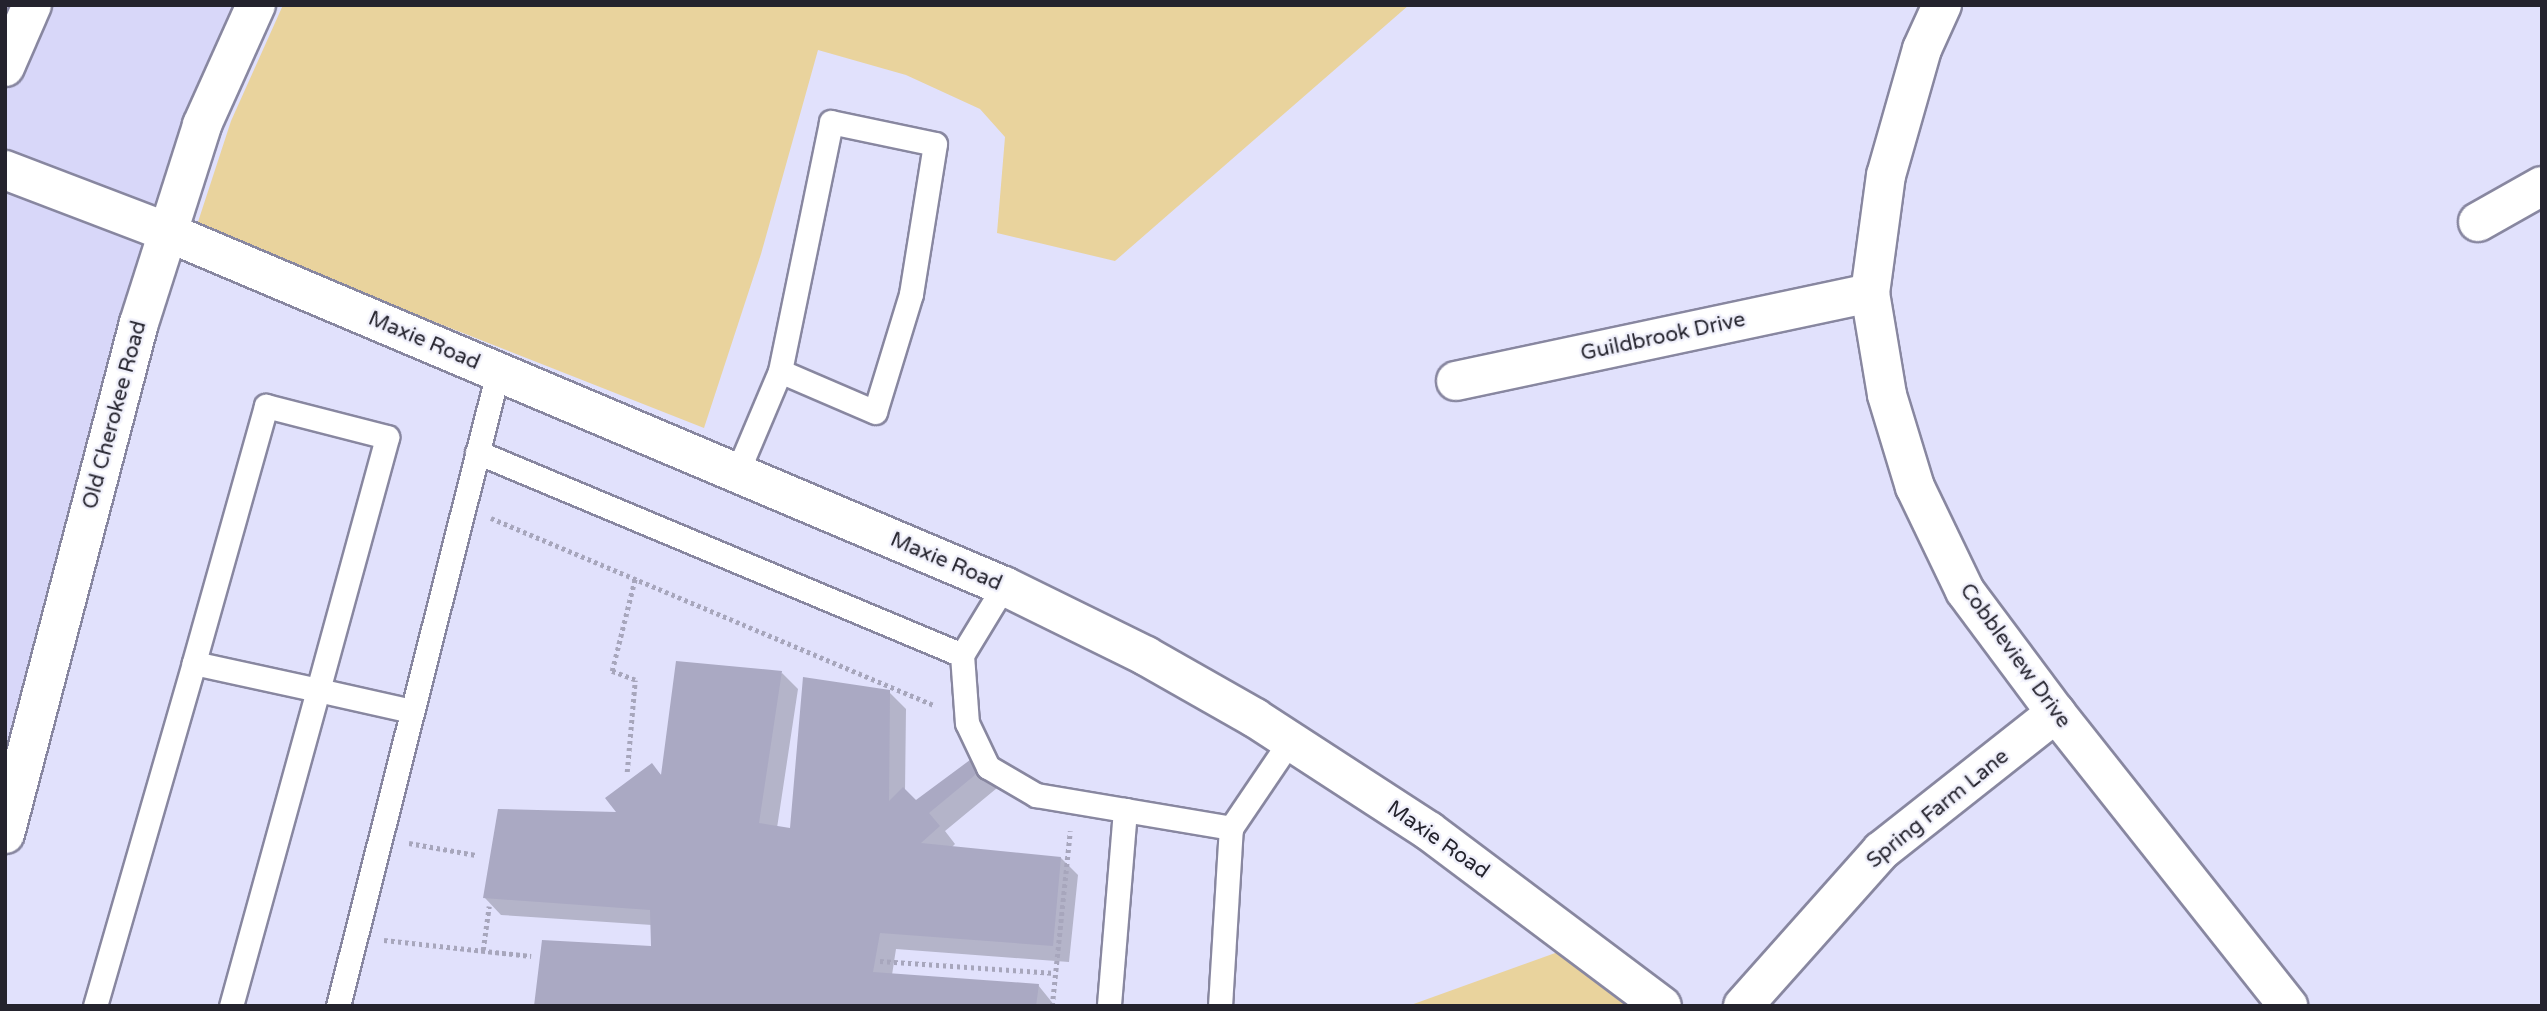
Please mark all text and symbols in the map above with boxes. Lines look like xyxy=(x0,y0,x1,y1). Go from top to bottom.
street label: Maxie Road xyxy=(364,306,484,376)
street label: Guildbrook Drive xyxy=(1578,307,1748,367)
street label: Old Cherokee Road xyxy=(78,318,152,512)
street label: Maxie Road xyxy=(886,527,1006,597)
street label: Cobbleview Drive xyxy=(1954,579,2076,733)
street label: Spring Farm Lane xyxy=(1862,744,2014,874)
street label: Maxie Road xyxy=(1382,796,1494,884)

